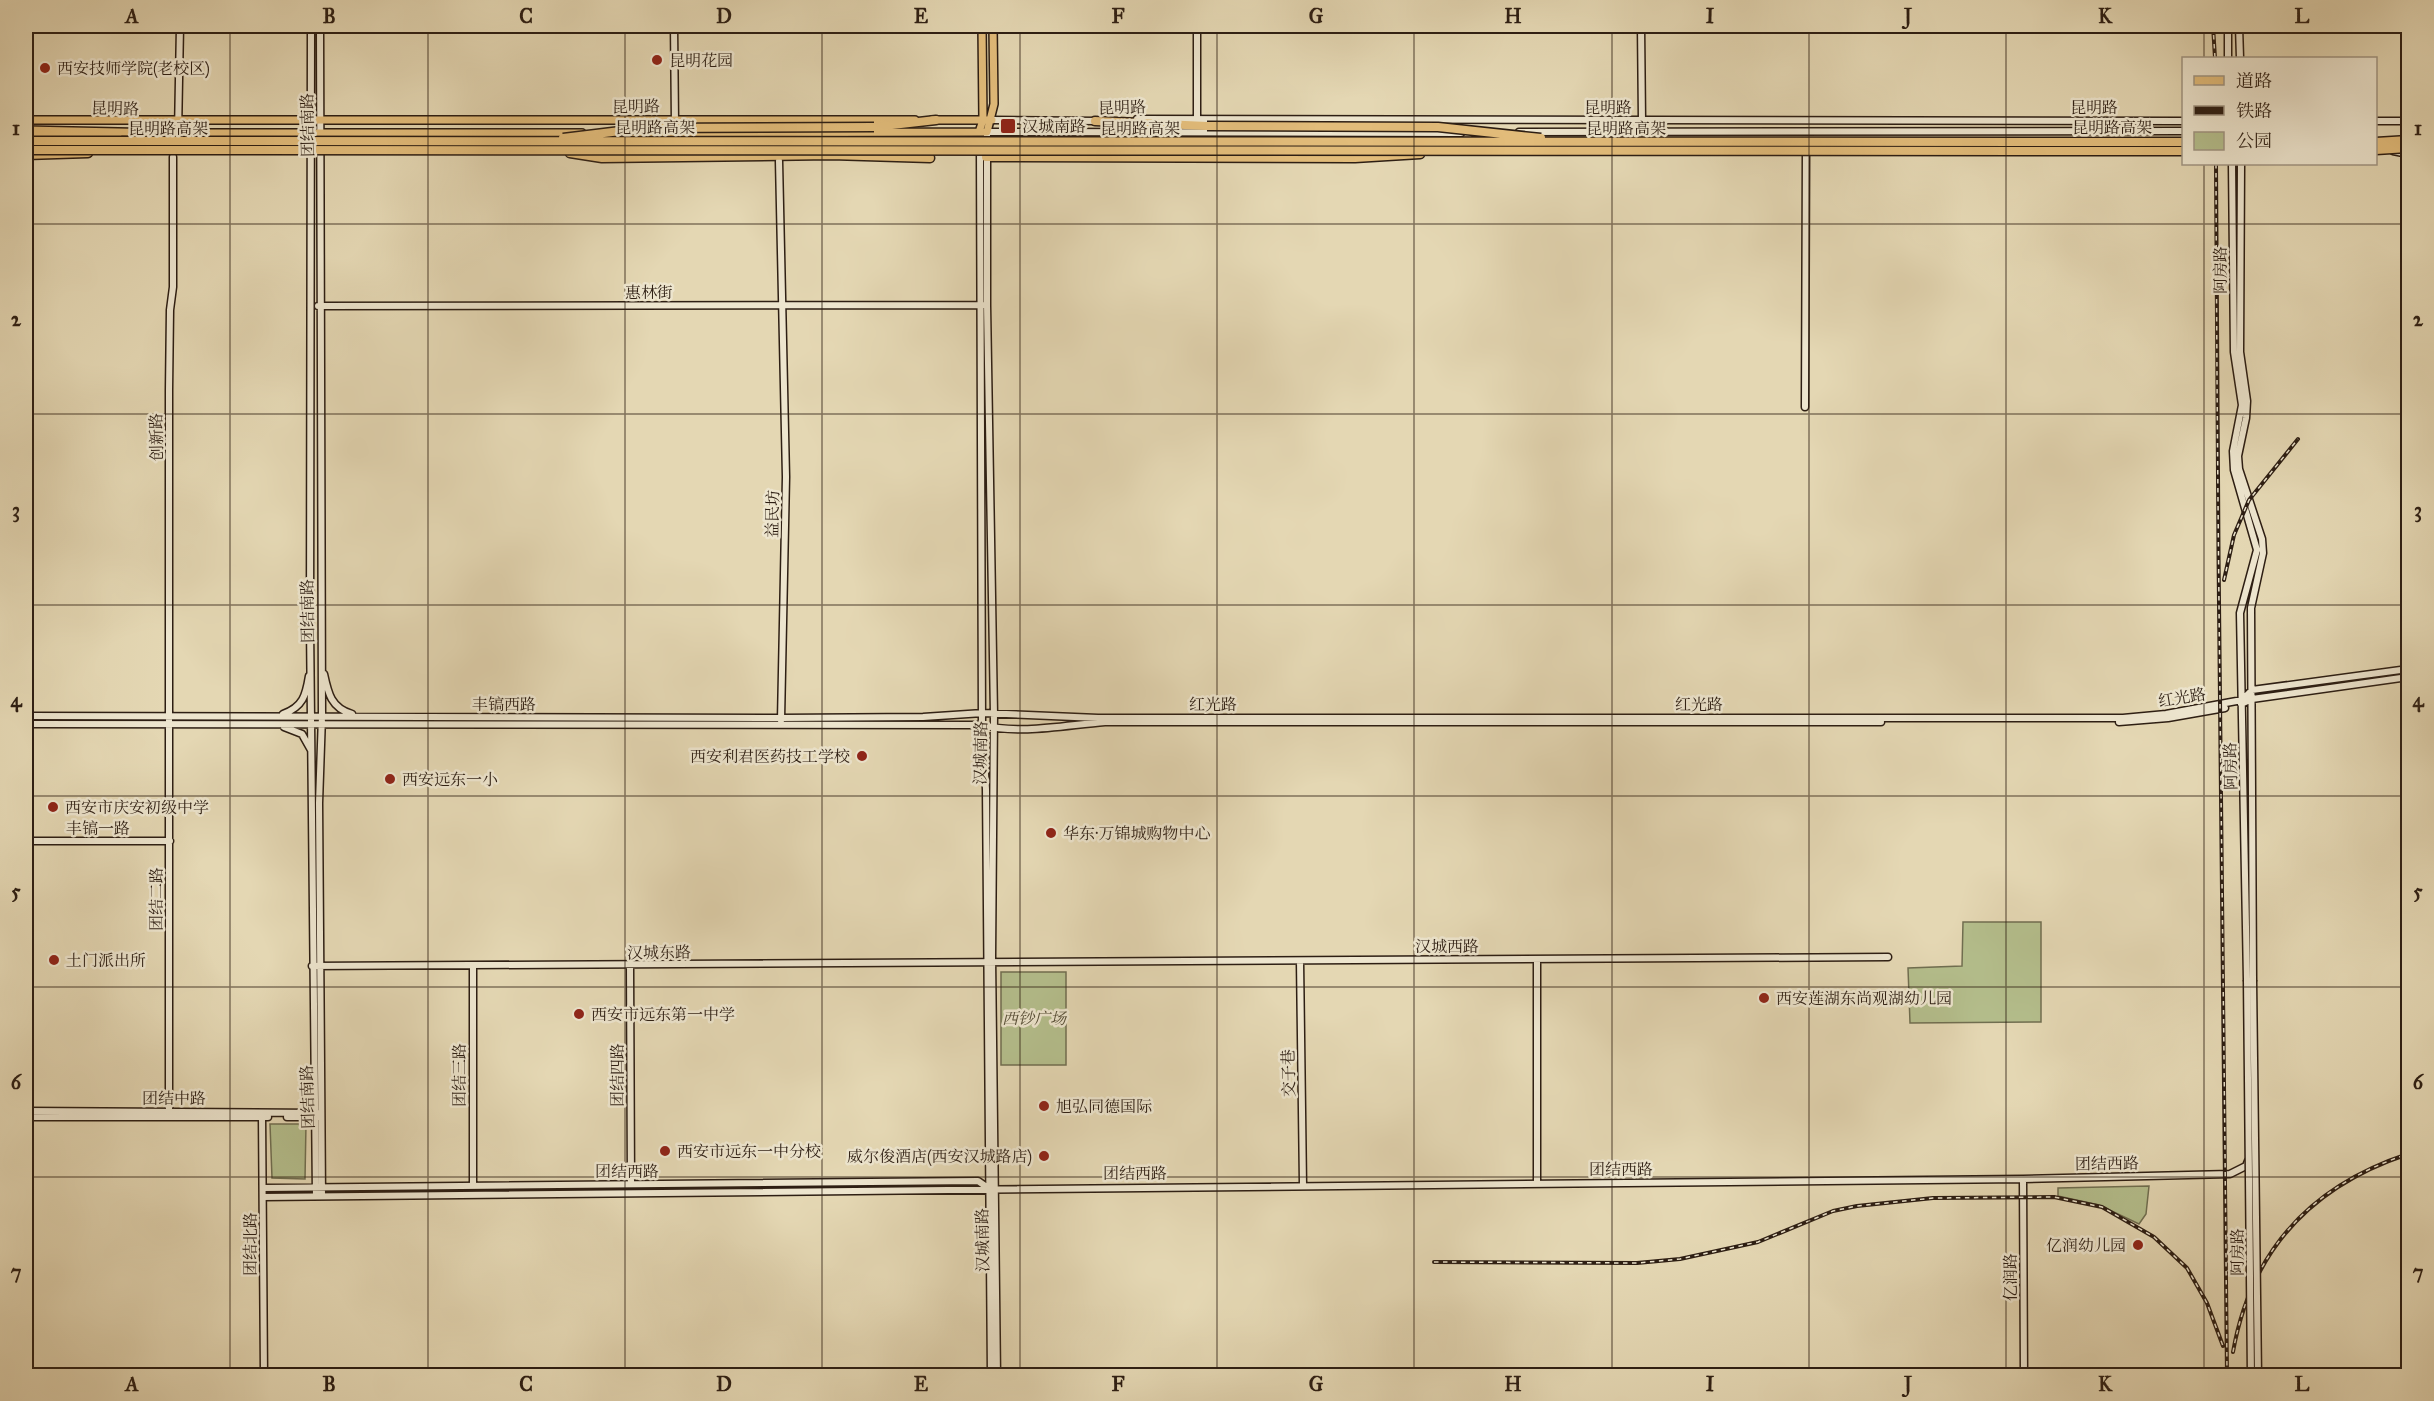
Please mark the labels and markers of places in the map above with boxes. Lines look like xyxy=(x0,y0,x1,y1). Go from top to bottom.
place label: 昆明花园 xyxy=(669,51,733,70)
marker: 昆明花园 xyxy=(650,53,664,67)
place label: 西安技师学院(老校区) xyxy=(57,59,210,79)
marker: 西安技师学院(老校区) xyxy=(38,61,52,75)
marker: 汉城南路 xyxy=(999,117,1017,135)
place label: 汉城南路 xyxy=(1022,117,1086,136)
place label: 西安利君医药技工学校 xyxy=(690,747,850,766)
marker: 西安利君医药技工学校 xyxy=(855,749,869,763)
place label: 西安远东一小 xyxy=(402,770,498,789)
marker: 西安远东一小 xyxy=(383,772,397,786)
place label: 西安市庆安初级中学 xyxy=(65,798,209,817)
marker: 西安市庆安初级中学 xyxy=(46,800,60,814)
place label: 华东·万锦城购物中心 xyxy=(1063,824,1211,843)
marker: 华东·万锦城购物中心 xyxy=(1044,826,1058,840)
place label: 土门派出所 xyxy=(66,951,146,970)
marker: 土门派出所 xyxy=(47,953,61,967)
place label: 西安莲湖东尚观湖幼儿园 xyxy=(1776,989,1952,1008)
marker: 西安莲湖东尚观湖幼儿园 xyxy=(1757,991,1771,1005)
place label: 西安市远东第一中学 xyxy=(591,1005,735,1024)
marker: 西安市远东第一中学 xyxy=(572,1007,586,1021)
place label: 旭弘同德国际 xyxy=(1056,1097,1152,1116)
marker: 旭弘同德国际 xyxy=(1037,1099,1051,1113)
place label: 西安市远东一中分校 xyxy=(677,1142,821,1161)
marker: 西安市远东一中分校 xyxy=(658,1144,672,1158)
place label: 威尔俊酒店(西安汉城路店) xyxy=(847,1147,1032,1167)
marker: 威尔俊酒店(西安汉城路店) xyxy=(1037,1149,1051,1163)
place label: 亿润幼儿园 xyxy=(2046,1236,2126,1255)
marker: 亿润幼儿园 xyxy=(2131,1238,2145,1252)

